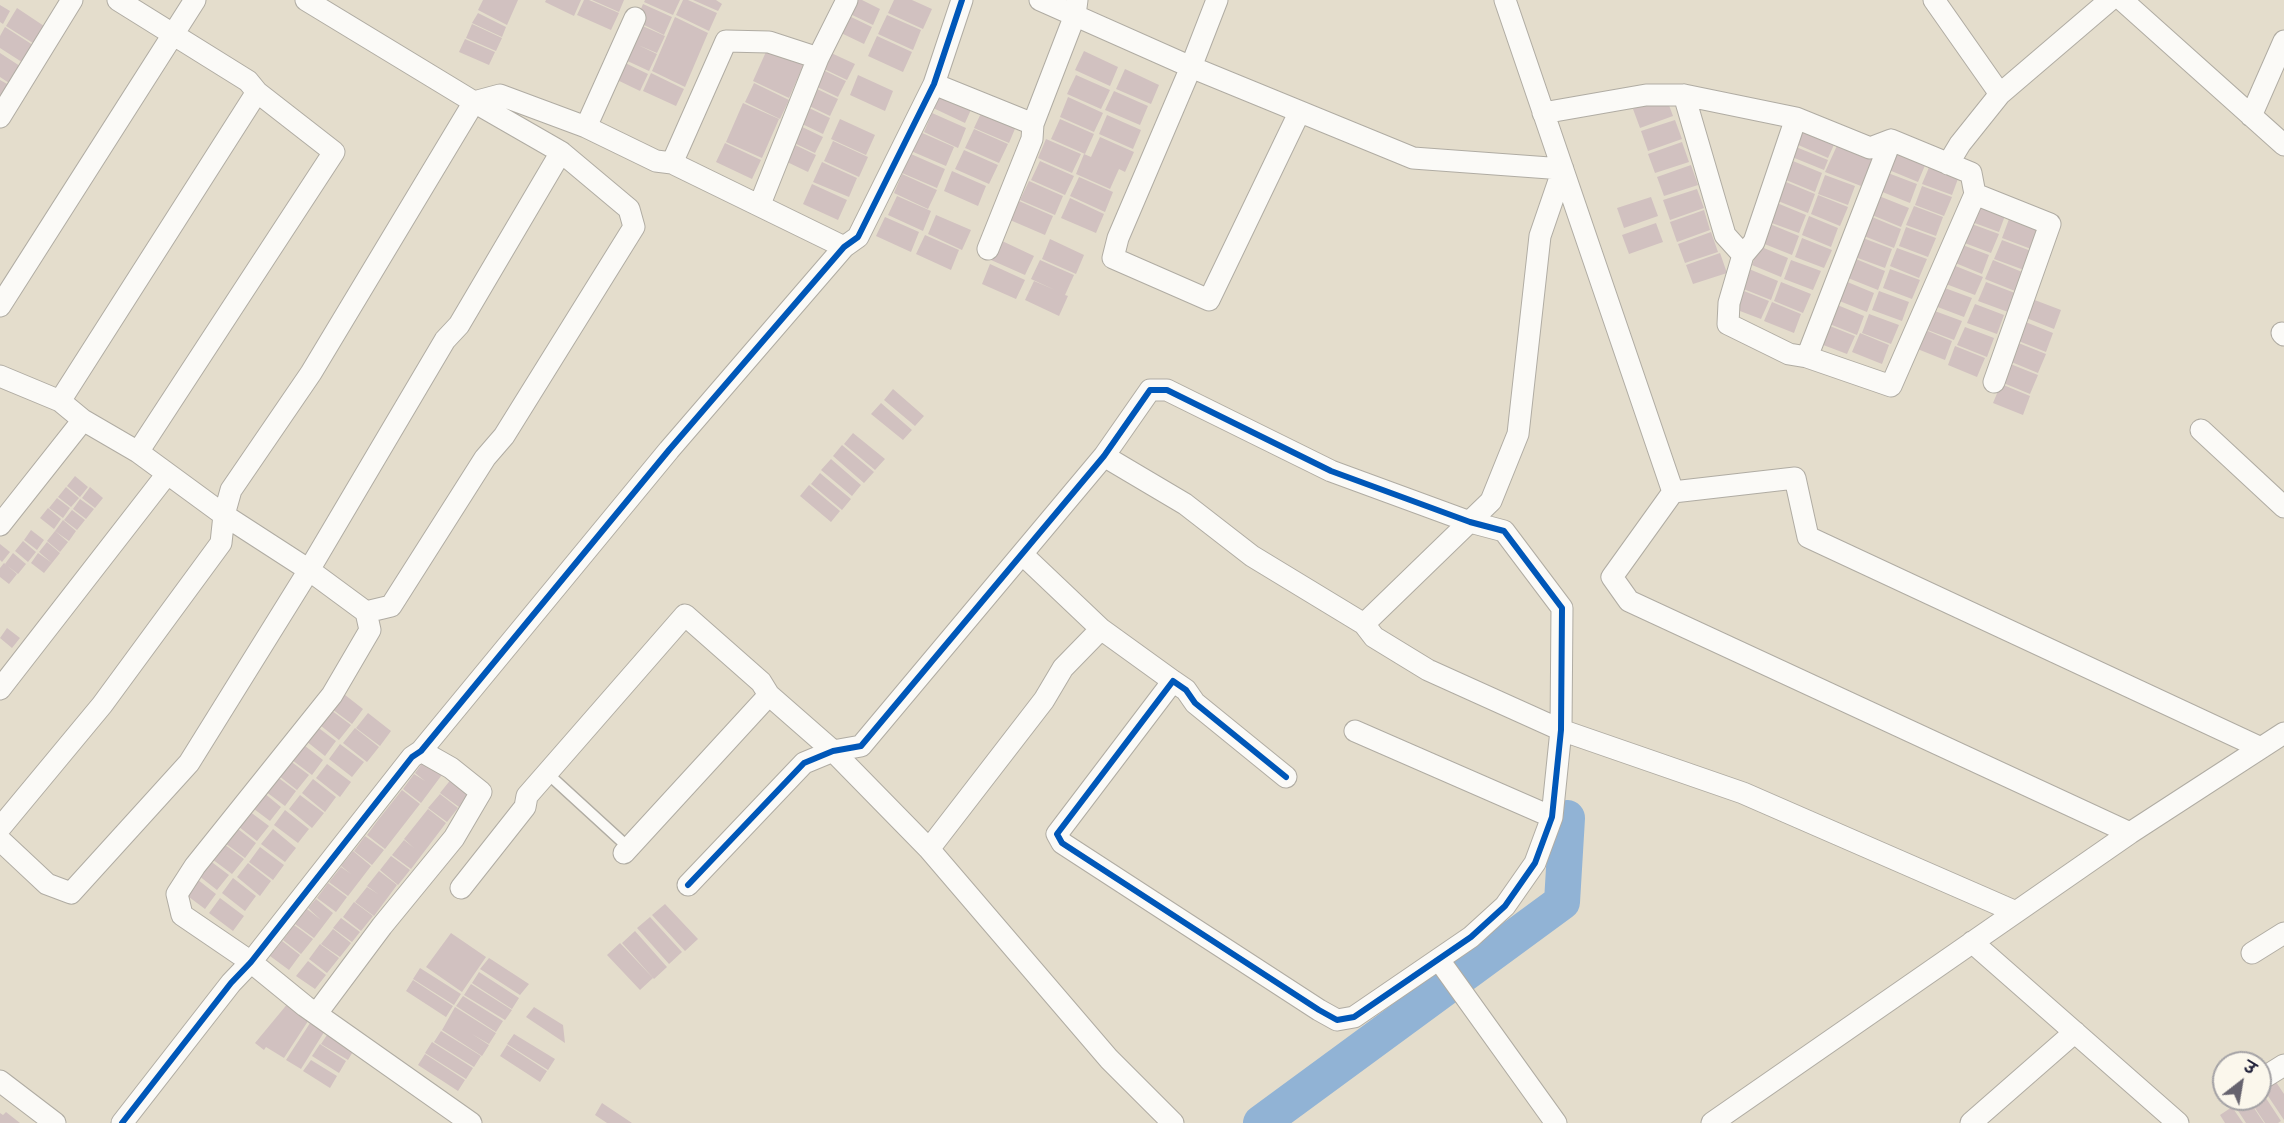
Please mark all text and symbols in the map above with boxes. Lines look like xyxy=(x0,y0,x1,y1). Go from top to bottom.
north arrow xyxy=(2212,1051,2272,1111)
text: उ xyxy=(2240,1055,2260,1079)

